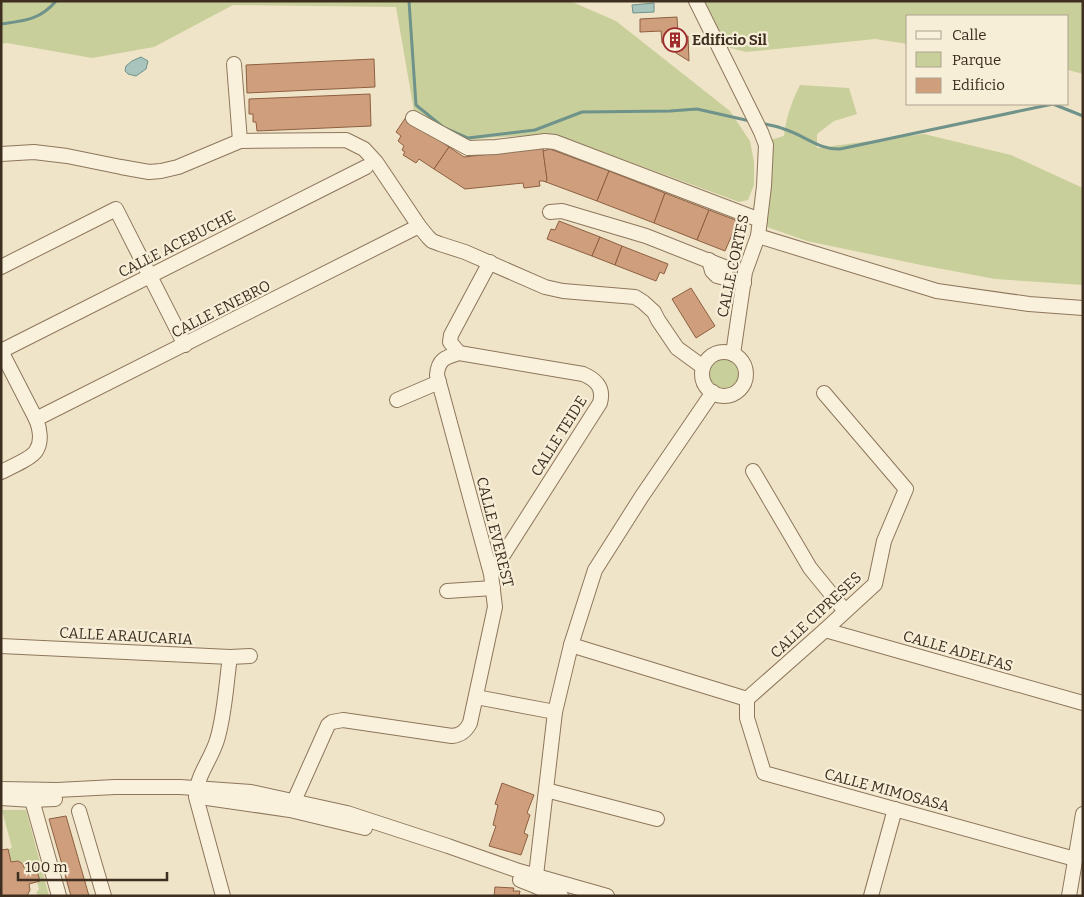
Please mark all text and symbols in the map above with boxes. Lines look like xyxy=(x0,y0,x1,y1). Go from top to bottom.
legend xyxy=(906,15,1069,105)
text: Calle xyxy=(952,26,986,44)
building icon: Edificio Sil xyxy=(662,27,688,53)
place label: Edificio Sil xyxy=(692,31,767,49)
text: Parque xyxy=(952,51,1001,69)
text: Edificio xyxy=(952,76,1005,94)
street label: CALLE ACEBUCHE xyxy=(115,207,239,281)
street label: CALLE CORTES xyxy=(713,213,753,319)
street label: CALLE ENEBRO xyxy=(168,276,274,342)
street label: CALLE TEIDE xyxy=(527,392,591,480)
street label: CALLE EVEREST xyxy=(473,475,517,589)
street label: CALLE CIPRESES xyxy=(767,568,865,662)
street label: CALLE ARAUCARIA xyxy=(59,624,194,649)
street label: CALLE ADELFAS xyxy=(901,627,1015,675)
street label: CALLE MIMOSASA xyxy=(822,765,952,815)
scale bar xyxy=(18,850,166,882)
text: 100 m xyxy=(25,858,68,876)

